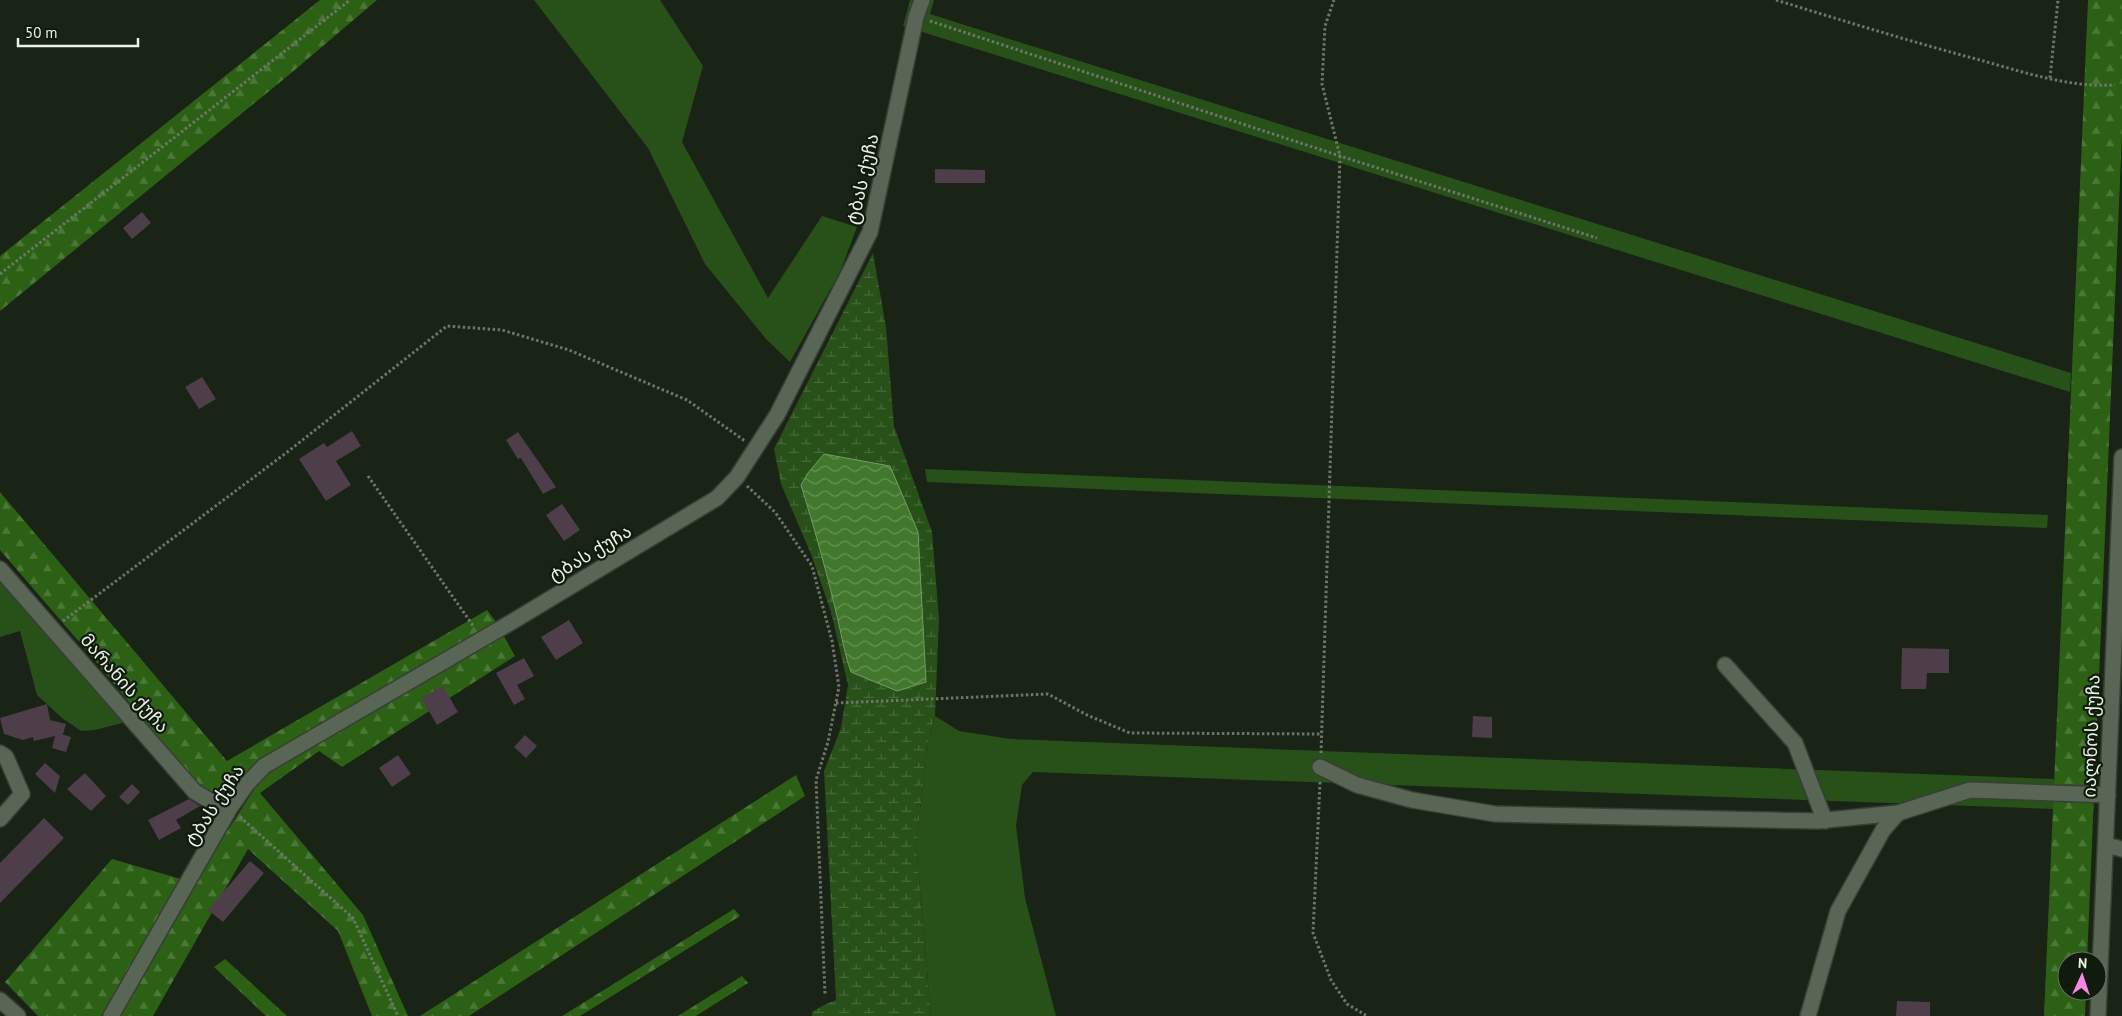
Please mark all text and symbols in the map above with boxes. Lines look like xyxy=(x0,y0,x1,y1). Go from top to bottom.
scale bar xyxy=(18,15,138,47)
text: 50 m xyxy=(25,23,58,42)
street label: ტბას ქუჩა xyxy=(840,131,884,227)
street label: ტბას ქუჩა xyxy=(544,519,636,587)
street label: მარანის ქუჩა xyxy=(76,629,174,737)
street label: იალნოს ქუჩა xyxy=(2077,674,2105,798)
street label: ტბას ქუჩა xyxy=(179,760,249,850)
north arrow xyxy=(2057,951,2107,1001)
text: N xyxy=(2078,954,2088,972)

